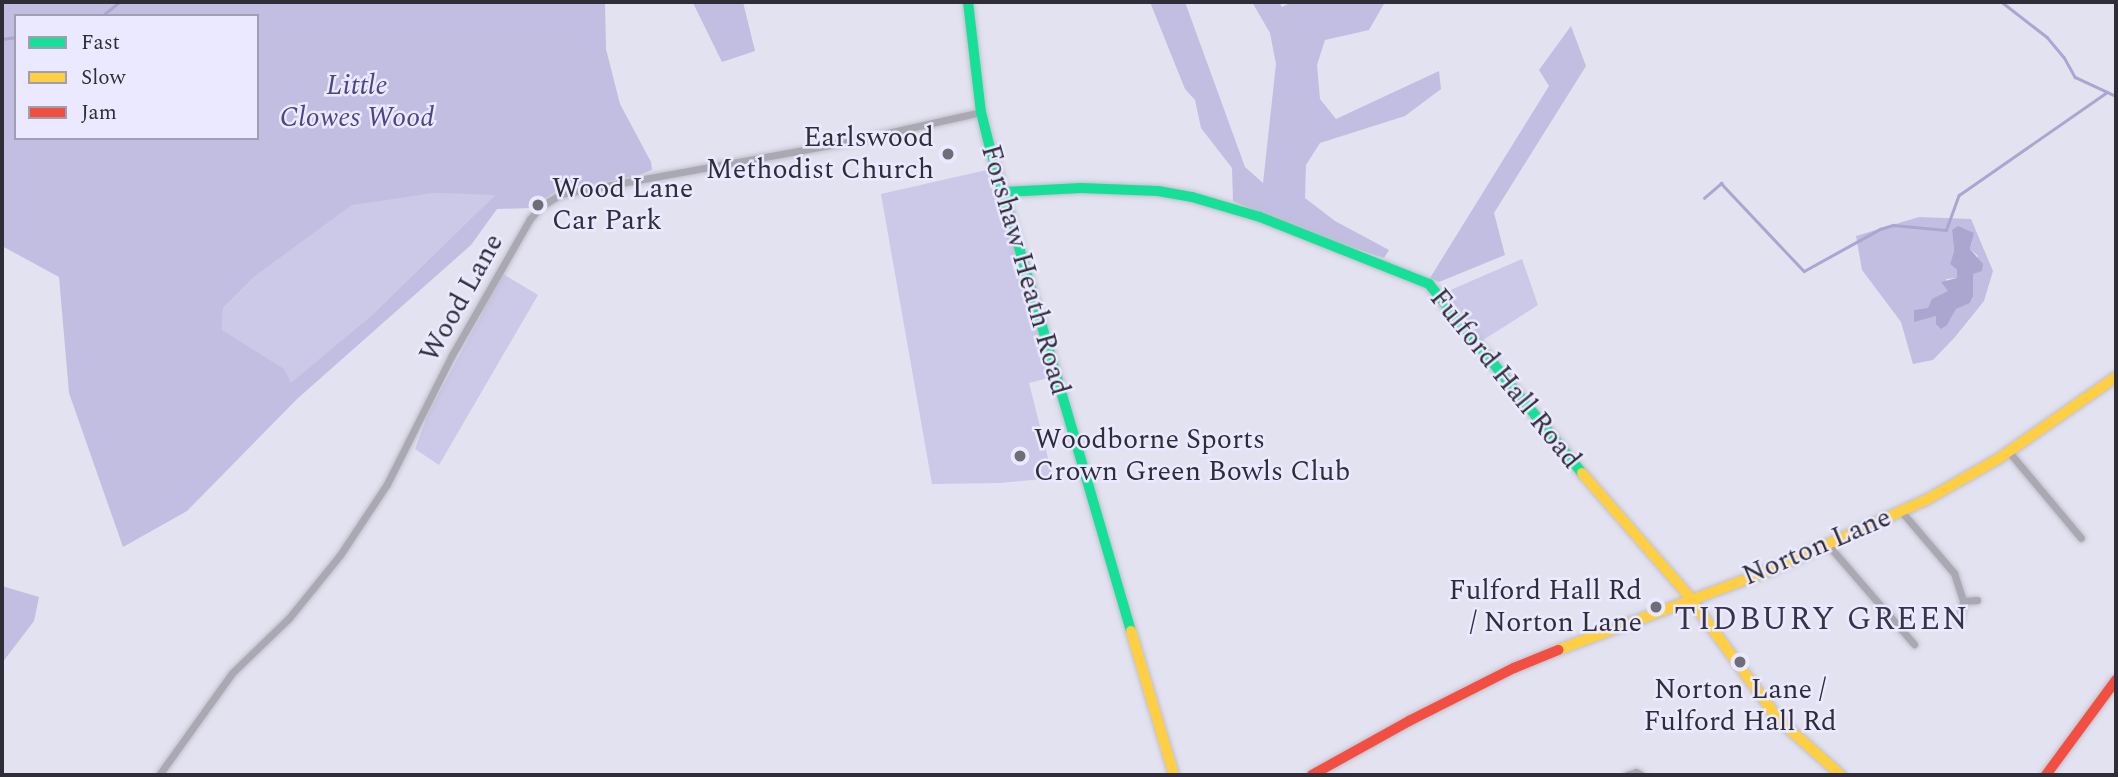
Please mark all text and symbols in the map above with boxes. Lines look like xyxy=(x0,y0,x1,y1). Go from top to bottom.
legend xyxy=(14,14,259,140)
text: Fast xyxy=(81,27,120,59)
text: Slow xyxy=(81,62,125,94)
park label: Little Clowes Wood xyxy=(280,69,434,135)
text: Jam xyxy=(81,97,117,129)
place label: Earlswood Methodist Church xyxy=(706,121,934,187)
street label: Forshaw Heath Road xyxy=(973,141,1077,399)
marker: Earlswood Methodist Church xyxy=(940,146,956,162)
place label: Wood Lane Car Park xyxy=(552,172,693,238)
marker: Wood Lane Car Park xyxy=(530,197,546,213)
street label: Wood Lane xyxy=(413,228,511,368)
street label: Fulford Hall Road xyxy=(1422,282,1588,476)
place label: Woodborne Sports Crown Green Bowls Club xyxy=(1034,423,1350,489)
marker: Woodborne Sports Crown Green Bowls Club xyxy=(1012,448,1028,464)
street label: Norton Lane xyxy=(1738,501,1896,593)
place label: Fulford Hall Rd / Norton Lane xyxy=(1449,574,1642,640)
marker: Fulford Hall Rd / Norton Lane xyxy=(1648,599,1664,615)
district label: TIDBURY GREEN xyxy=(1676,601,1968,639)
marker: Norton Lane / Fulford Hall Rd xyxy=(1732,654,1748,670)
place label: Norton Lane / Fulford Hall Rd xyxy=(1643,673,1837,739)

